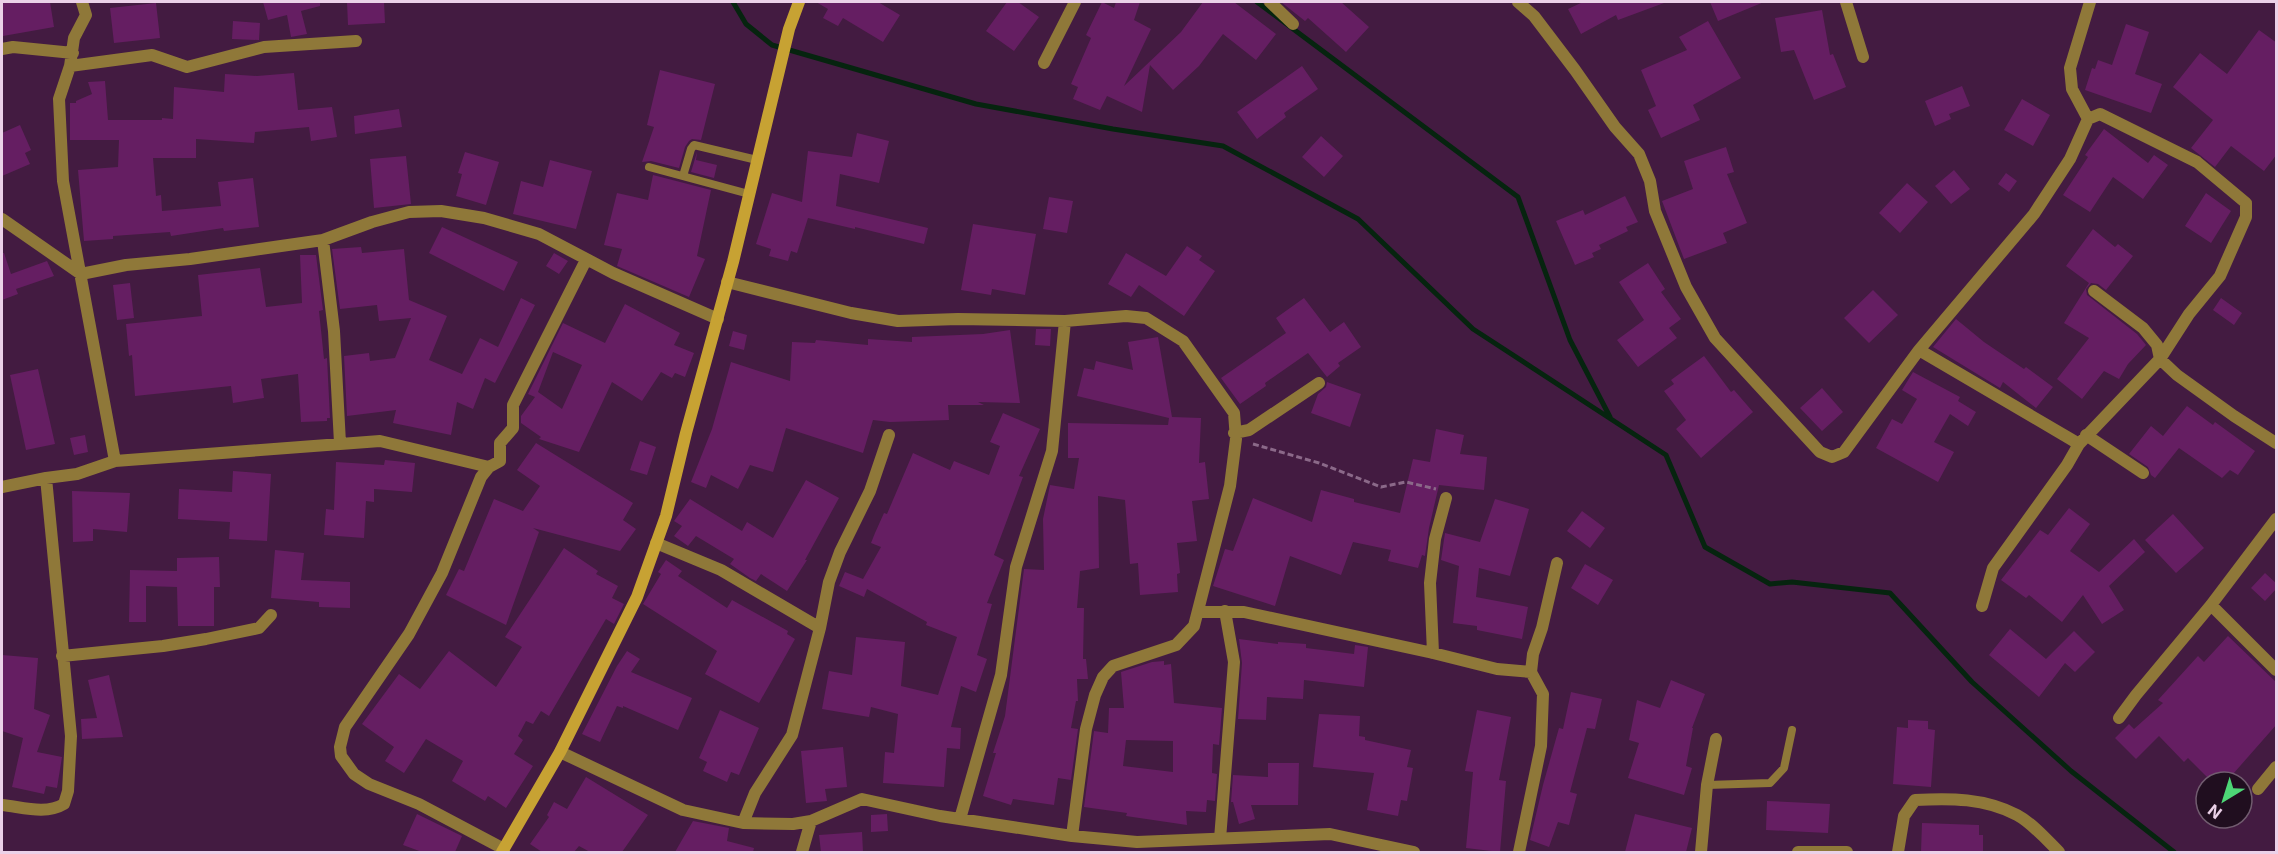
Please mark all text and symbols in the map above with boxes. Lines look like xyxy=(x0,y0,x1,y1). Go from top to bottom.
north arrow xyxy=(2194,770,2254,830)
text: N xyxy=(2204,800,2226,823)

